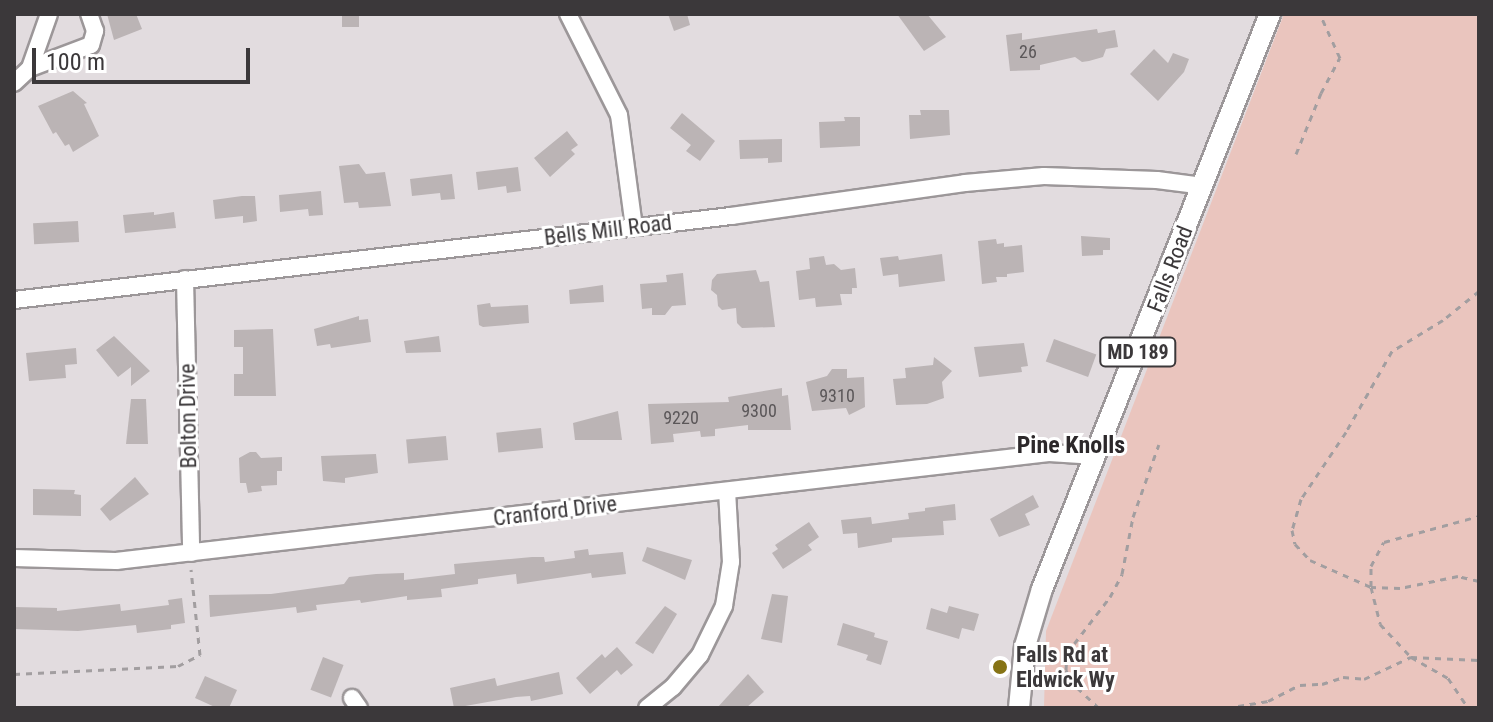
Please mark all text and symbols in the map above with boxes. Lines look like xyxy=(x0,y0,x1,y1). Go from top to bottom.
scale bar xyxy=(36,32,254,82)
house number: 26 xyxy=(1019,41,1037,63)
text: 100 m xyxy=(46,48,105,76)
street label: Bells Mill Road xyxy=(543,209,673,251)
street label: Falls Road xyxy=(1142,222,1198,316)
road number: MD 189 xyxy=(1098,336,1178,368)
street label: Bolton Drive xyxy=(174,363,202,469)
house number: 9310 xyxy=(819,385,855,407)
house number: 9300 xyxy=(741,400,777,422)
house number: 9220 xyxy=(663,407,699,429)
district label: Pine Knolls xyxy=(1017,432,1125,460)
street label: Cranford Drive xyxy=(492,490,618,532)
place label: Falls Rd at Eldwick Wy xyxy=(1016,641,1115,692)
marker: Falls Rd at Eldwick Wy xyxy=(991,658,1009,676)

